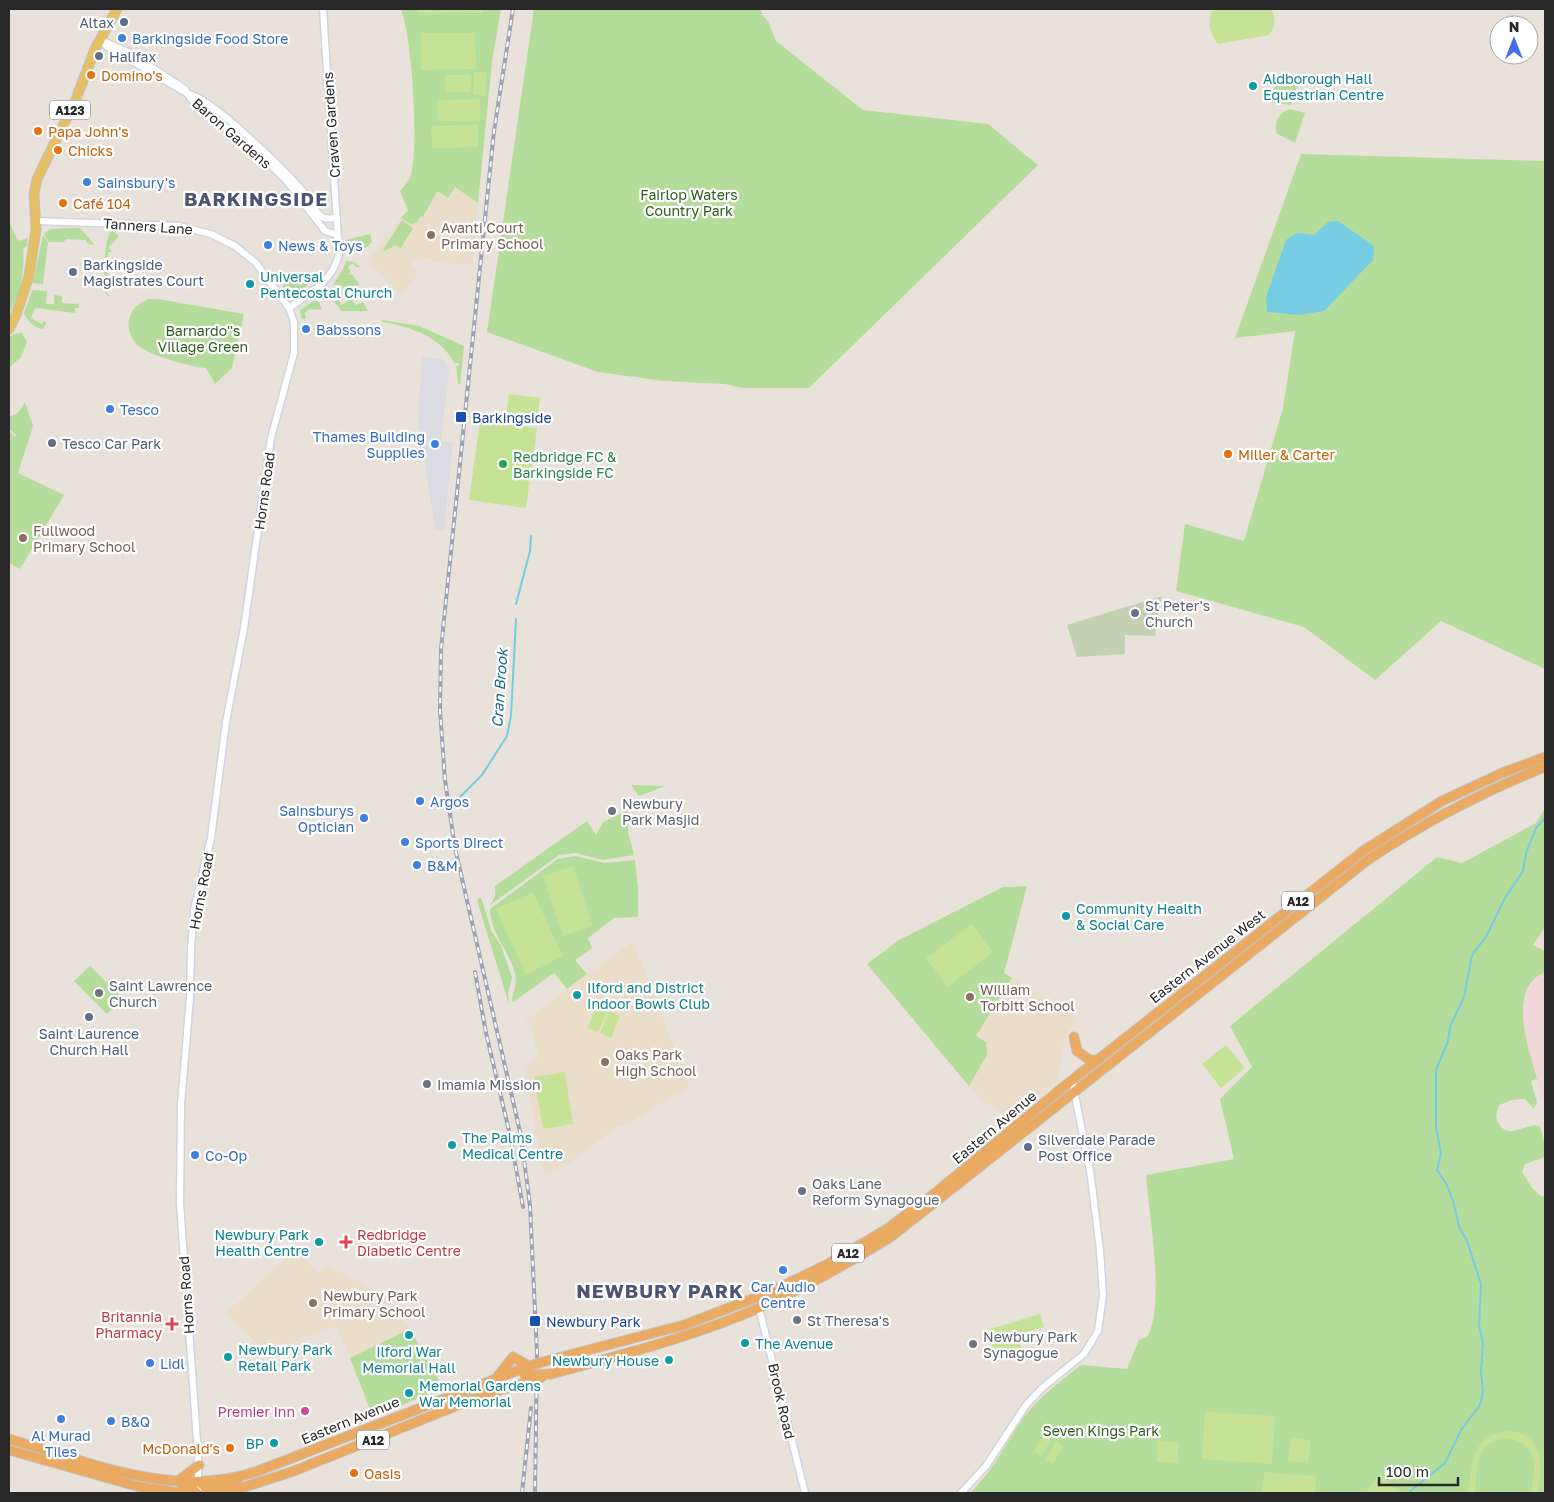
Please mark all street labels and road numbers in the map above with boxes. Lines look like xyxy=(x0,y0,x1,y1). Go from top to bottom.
street label: Craven Gardens xyxy=(319,71,343,179)
street label: Baron Gardens xyxy=(189,94,275,172)
road number: A123 xyxy=(50,100,90,120)
street label: Tanners Lane xyxy=(103,214,193,238)
street label: Horns Road xyxy=(250,451,278,531)
street label: Horns Road xyxy=(185,851,217,931)
road number: A12 xyxy=(1282,891,1314,910)
street label: Eastern Avenue West xyxy=(1146,906,1268,1006)
street label: Eastern Avenue xyxy=(949,1087,1039,1167)
road number: A12 xyxy=(832,1244,864,1262)
street label: Horns Road xyxy=(175,1255,197,1335)
street label: Brook Road xyxy=(765,1361,799,1441)
street label: Eastern Avenue xyxy=(298,1393,402,1447)
road number: A12 xyxy=(357,1430,389,1450)

